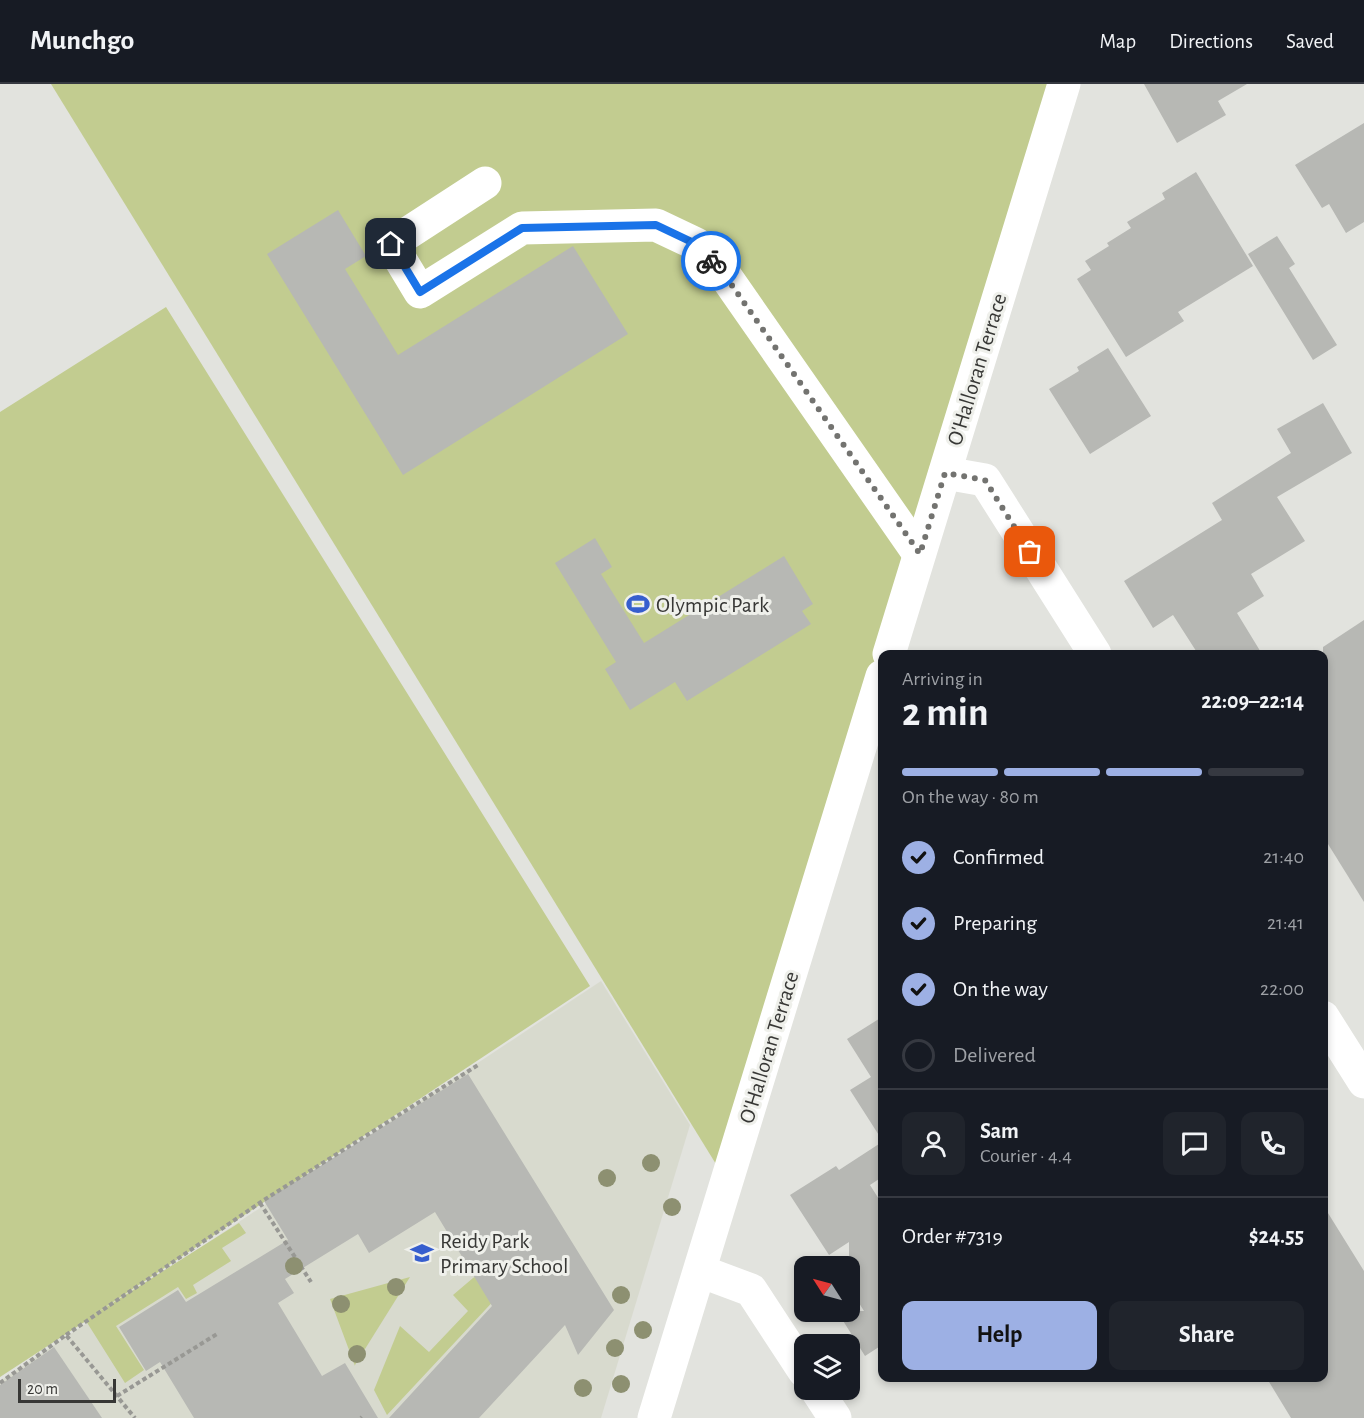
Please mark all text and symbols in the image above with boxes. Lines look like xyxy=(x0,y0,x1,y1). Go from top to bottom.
text: Munchgo xyxy=(30,27,134,55)
text: Map xyxy=(1100,31,1136,52)
text: Directions xyxy=(1169,31,1253,52)
text: Saved xyxy=(1286,31,1334,52)
pin xyxy=(365,218,416,269)
icon: home xyxy=(374,227,407,260)
courier xyxy=(681,231,741,291)
icon: bike xyxy=(695,245,728,278)
street label: O'Halloran Terrace xyxy=(943,291,1011,448)
pin xyxy=(1004,526,1055,577)
icon: bag xyxy=(1013,535,1046,568)
sports icon: Olympic Park xyxy=(625,591,651,617)
place label: Olympic Park xyxy=(656,594,769,616)
text: Arriving in xyxy=(902,669,983,689)
text: 22:09–22:14 xyxy=(1201,690,1304,712)
text: 2 min xyxy=(902,694,989,733)
text: On the way · 80 m xyxy=(902,787,1039,807)
icon: check xyxy=(902,841,935,874)
text: Confirmed xyxy=(953,846,1044,868)
text: 21:40 xyxy=(1263,847,1304,867)
icon: check xyxy=(902,907,935,940)
text: Preparing xyxy=(953,912,1037,934)
text: 21:41 xyxy=(1267,913,1304,933)
street label: O'Halloran Terrace xyxy=(735,969,803,1126)
icon: check xyxy=(902,973,935,1006)
text: On the way xyxy=(953,978,1048,1000)
text: 22:00 xyxy=(1260,979,1304,999)
text: Delivered xyxy=(953,1044,1036,1066)
button: person xyxy=(902,1112,965,1175)
button: chat xyxy=(1163,1112,1226,1175)
button: phone xyxy=(1241,1112,1304,1175)
text: Sam xyxy=(980,1120,1019,1142)
text: Courier · 4.4 xyxy=(980,1146,1072,1166)
text: Order #7319 xyxy=(902,1225,1003,1247)
text: $24.55 xyxy=(1249,1225,1304,1247)
place label: Reidy Park Primary School xyxy=(440,1230,568,1277)
school or university icon: Reidy Park Primary School xyxy=(409,1240,435,1266)
north arrow xyxy=(794,1256,860,1322)
map controls xyxy=(794,1256,860,1400)
button: Help xyxy=(902,1301,1097,1370)
button: Share xyxy=(1109,1301,1304,1370)
button: layers xyxy=(794,1334,860,1400)
scale bar xyxy=(18,1376,116,1404)
text: 20 m xyxy=(27,1381,58,1397)

